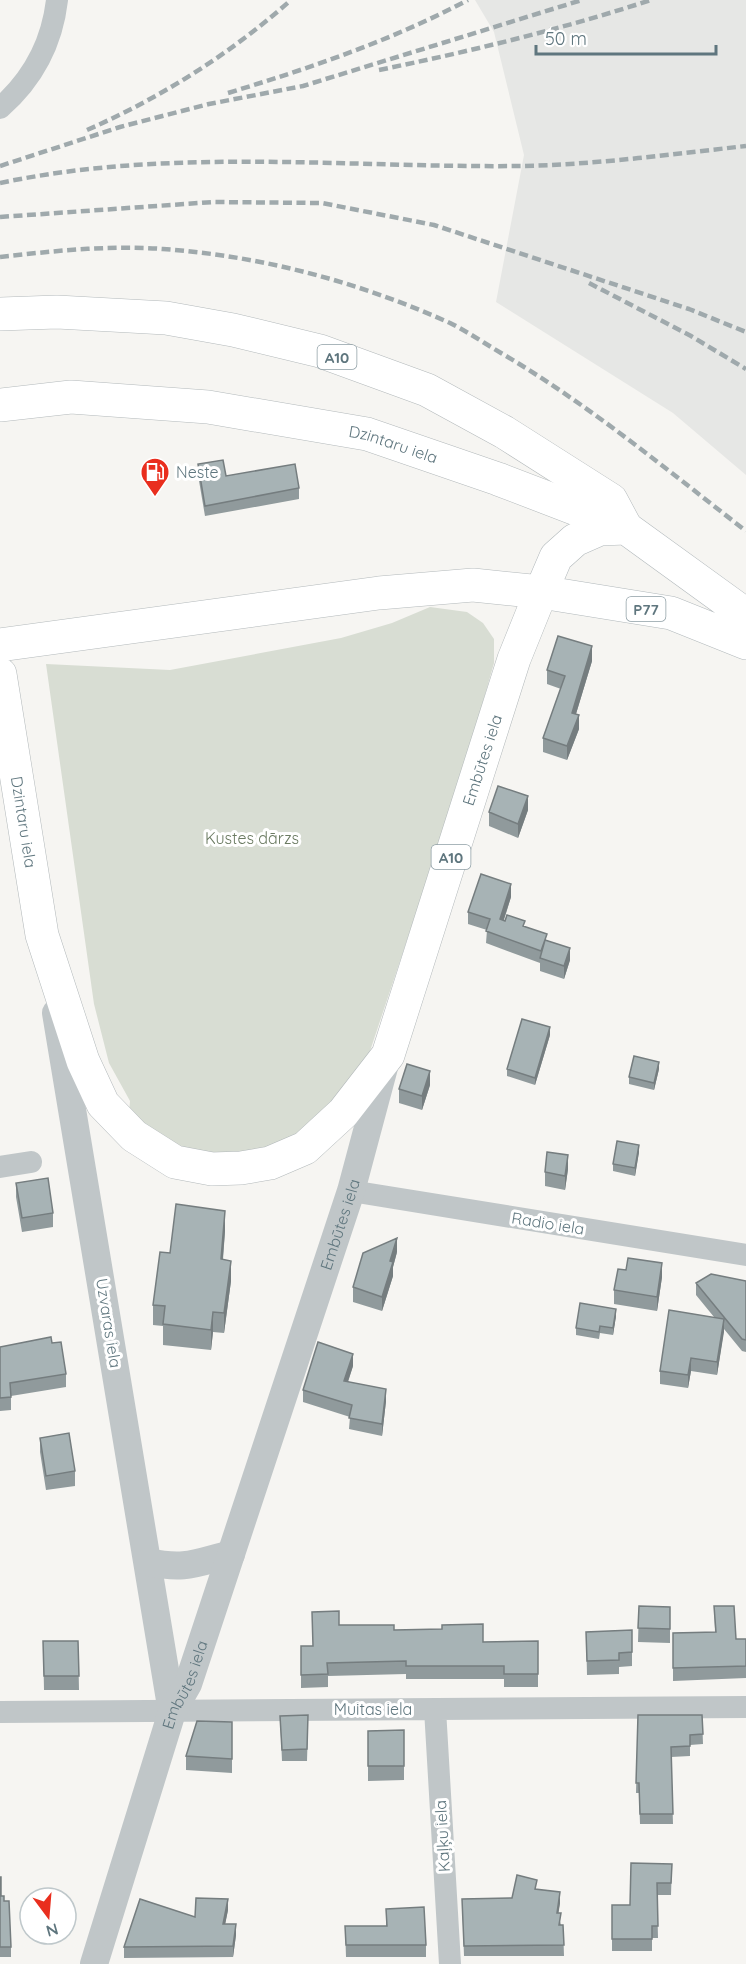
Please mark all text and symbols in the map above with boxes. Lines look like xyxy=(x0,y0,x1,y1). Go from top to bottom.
scale bar xyxy=(536,18,716,56)
text: 50 m xyxy=(545,27,587,50)
road number: A10 xyxy=(318,345,356,369)
street label: Dzintaru iela xyxy=(347,421,440,468)
fuel station icon: Neste xyxy=(139,456,171,498)
place label: Neste xyxy=(176,462,219,482)
road number: P77 xyxy=(626,597,666,621)
street label: Embūtes iela xyxy=(458,712,506,808)
street label: Dzintaru iela xyxy=(7,775,41,869)
park label: Kustes dārzs xyxy=(205,828,299,848)
road number: A10 xyxy=(432,845,470,869)
street label: Embūtes iela xyxy=(316,1177,364,1273)
street label: Radio iela xyxy=(510,1207,586,1239)
street label: Uzvaras iela xyxy=(92,1277,126,1369)
street label: Embūtes iela xyxy=(157,1638,212,1731)
street label: Muitas iela xyxy=(334,1699,412,1719)
street label: Kaļķu iela xyxy=(430,1799,454,1873)
north arrow xyxy=(18,1886,78,1946)
text: N xyxy=(44,1919,61,1942)

